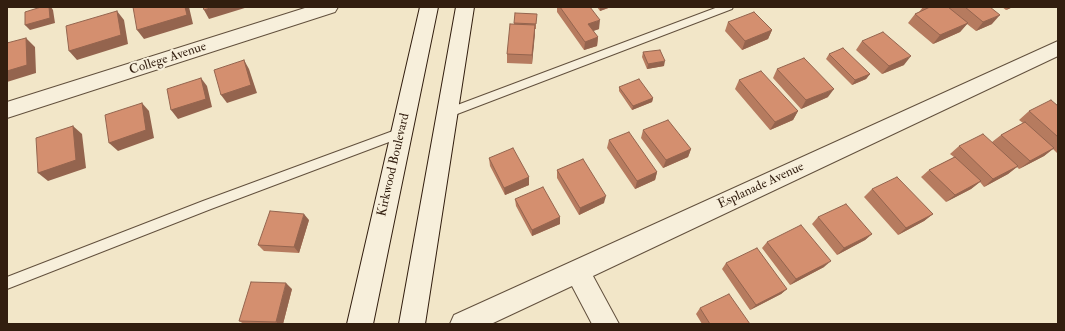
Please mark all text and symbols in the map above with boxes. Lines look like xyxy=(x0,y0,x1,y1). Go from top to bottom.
street label: College Avenue xyxy=(128,39,208,79)
street label: Kirkwood Boulevard xyxy=(375,112,413,218)
street label: Esplanade Avenue xyxy=(715,159,807,213)

